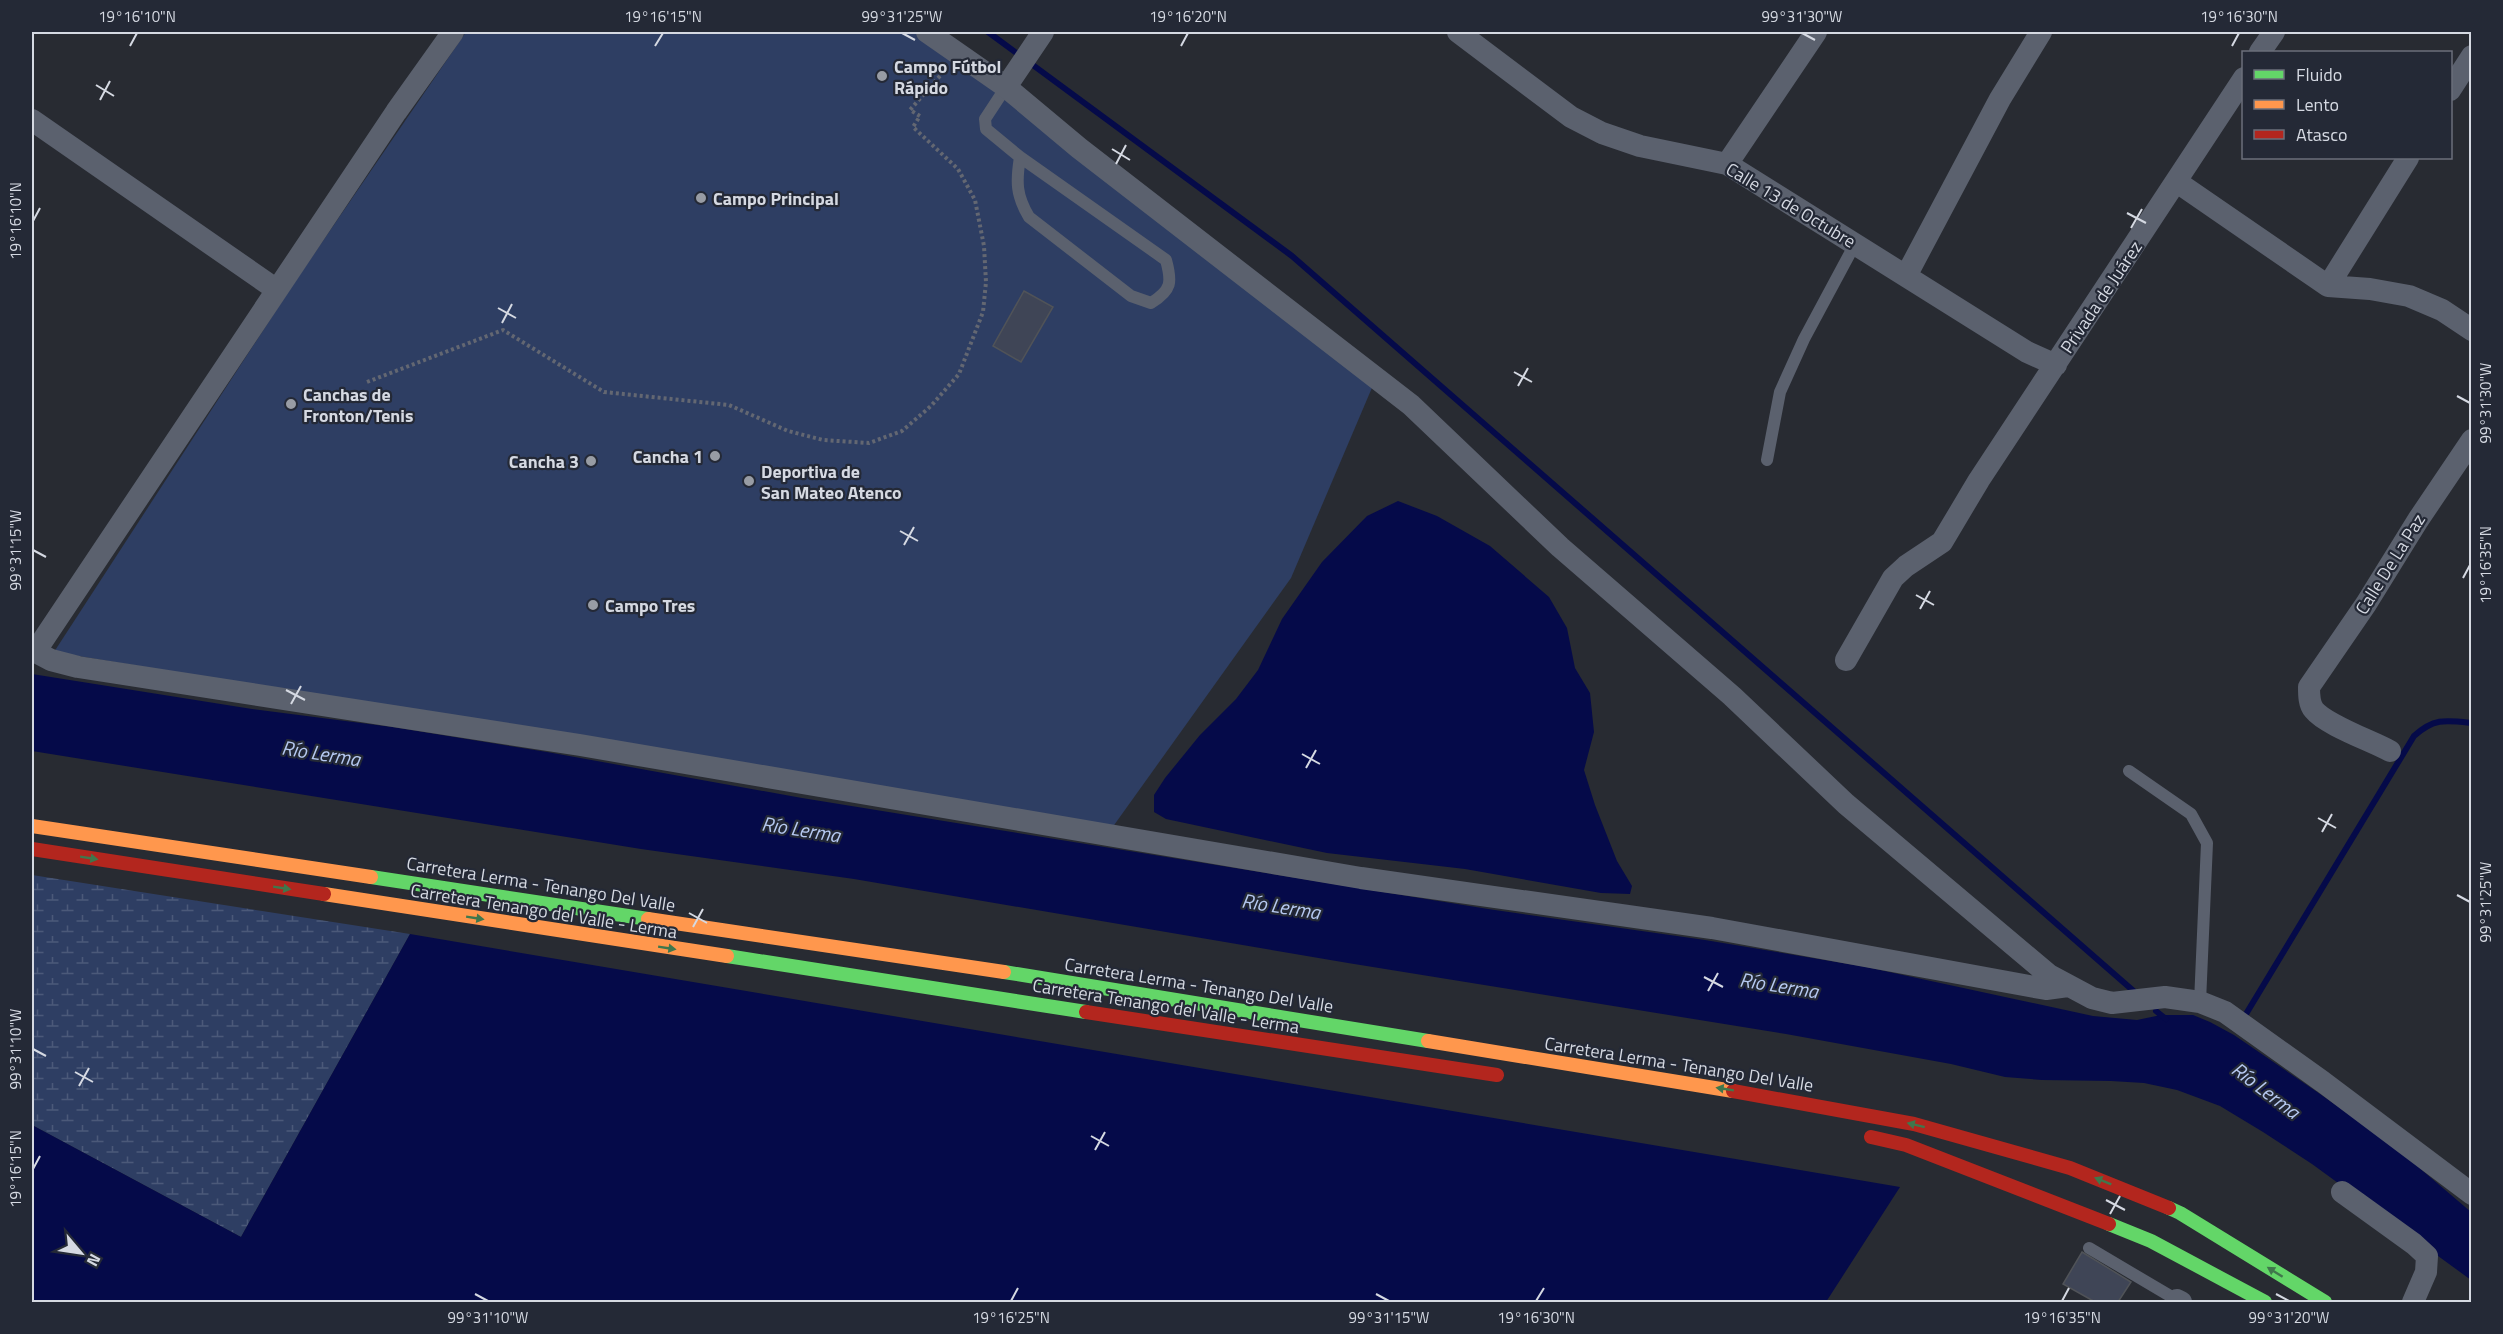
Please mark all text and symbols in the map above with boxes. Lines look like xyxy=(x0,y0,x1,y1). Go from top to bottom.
text: 19°16'10"N xyxy=(98,5,176,28)
text: 19°16'15"N xyxy=(624,5,702,28)
text: 99°31'25"W xyxy=(862,5,942,28)
text: 19°16'20"N xyxy=(1149,5,1227,28)
text: 99°31'30"W xyxy=(1762,5,1842,28)
text: 19°16'30"N xyxy=(2200,5,2278,28)
legend xyxy=(2242,51,2452,159)
place label: Campo Fútbol Rápido xyxy=(894,53,1001,101)
text: Fluido xyxy=(2296,61,2342,88)
marker: Campo Fútbol Rápido xyxy=(875,69,889,83)
text: Lento xyxy=(2296,91,2339,118)
text: Atasco xyxy=(2296,121,2347,148)
street label: Calle 13 de Octubre xyxy=(1721,156,1861,254)
text: 19°16'10"N xyxy=(4,182,27,260)
place label: Campo Principal xyxy=(713,185,839,212)
marker: Campo Principal xyxy=(694,191,708,205)
street label: Privada de Juárez xyxy=(2053,235,2149,359)
text: 99°31'30"W xyxy=(2474,363,2497,443)
place label: Canchas de Fronton/Tenis xyxy=(303,381,413,429)
marker: Canchas de Fronton/Tenis xyxy=(284,397,298,411)
place label: Cancha 1 xyxy=(633,443,703,470)
place label: Cancha 3 xyxy=(509,448,579,475)
marker: Cancha 1 xyxy=(708,449,722,463)
marker: Cancha 3 xyxy=(584,454,598,468)
place label: Deportiva de San Mateo Atenco xyxy=(761,458,902,506)
marker: Deportiva de San Mateo Atenco xyxy=(742,474,756,488)
street label: Calle De La Paz xyxy=(2348,508,2432,620)
text: 99°31'15"W xyxy=(4,510,27,590)
text: 19°16'35"N xyxy=(2474,526,2497,604)
place label: Campo Tres xyxy=(605,592,695,619)
marker: Campo Tres xyxy=(586,598,600,612)
water label: Río Lerma xyxy=(279,732,363,775)
water label: Río Lerma xyxy=(759,808,843,851)
street label: Carretera Lerma - Tenango Del Valle xyxy=(405,849,677,919)
one-way arrow xyxy=(80,854,99,863)
text: 99°31'25"W xyxy=(2474,862,2497,942)
street label: Carretera Tenango del Valle - Lerma xyxy=(409,877,679,945)
one-way arrow xyxy=(273,884,292,893)
water label: Río Lerma xyxy=(1239,885,1323,928)
one-way arrow xyxy=(465,914,484,923)
one-way arrow xyxy=(658,944,677,953)
street label: Carretera Lerma - Tenango Del Valle xyxy=(1063,950,1335,1020)
water label: Río Lerma xyxy=(1737,964,1821,1007)
street label: Carretera Tenango del Valle - Lerma xyxy=(1031,972,1301,1040)
text: 99°31'10"W xyxy=(4,1009,27,1089)
street label: Carretera Lerma - Tenango Del Valle xyxy=(1543,1029,1815,1099)
water label: Río Lerma xyxy=(2225,1054,2308,1127)
one-way arrow xyxy=(1715,1085,1734,1094)
one-way arrow xyxy=(1907,1119,1926,1129)
text: 19°16'15"N xyxy=(4,1130,27,1208)
one-way arrow xyxy=(2093,1176,2111,1186)
north arrow xyxy=(51,1223,111,1283)
text: N xyxy=(81,1250,107,1271)
one-way arrow xyxy=(2267,1266,2283,1277)
text: 99°31'10"W xyxy=(448,1306,528,1329)
text: 19°16'25"N xyxy=(972,1306,1050,1329)
text: 99°31'15"W xyxy=(1349,1306,1429,1329)
text: 19°16'30"N xyxy=(1497,1306,1575,1329)
text: 19°16'35"N xyxy=(2023,1306,2101,1329)
text: 99°31'20"W xyxy=(2249,1306,2329,1329)

